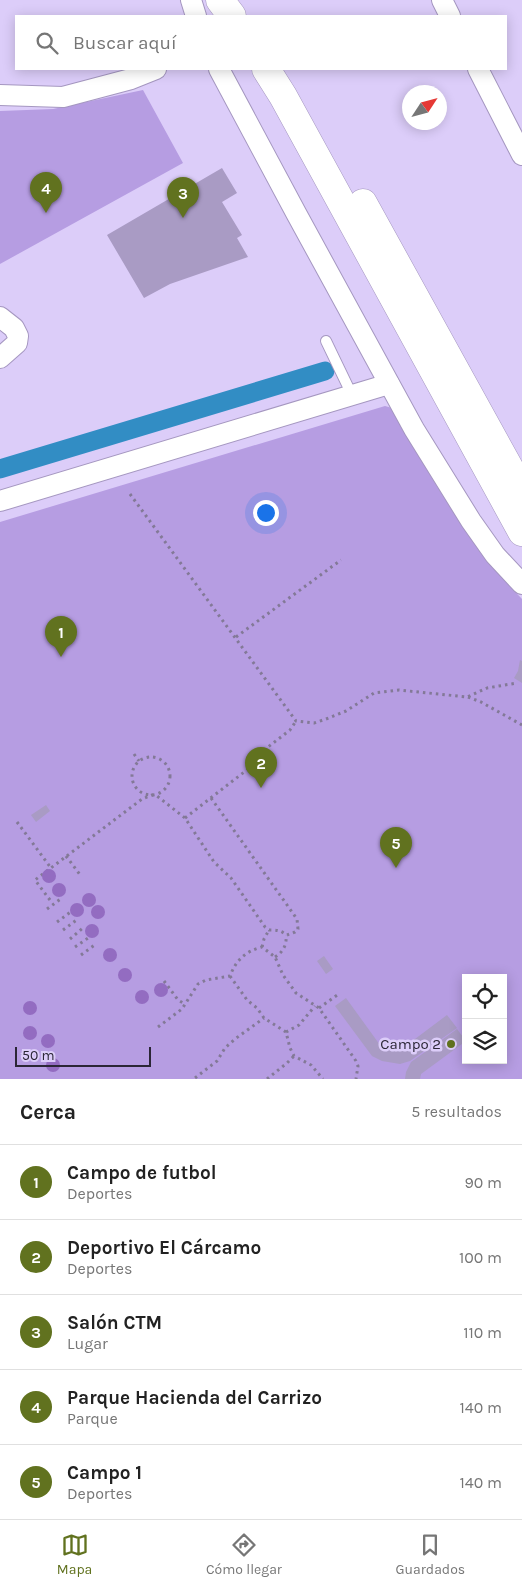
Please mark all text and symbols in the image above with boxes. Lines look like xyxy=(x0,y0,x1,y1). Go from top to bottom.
search box xyxy=(15,15,507,70)
icon: search xyxy=(33,29,61,57)
text: Buscar aquí xyxy=(73,32,177,54)
north arrow xyxy=(402,85,447,130)
pin: 4 xyxy=(30,172,62,213)
pin: 3 xyxy=(167,177,199,218)
your location xyxy=(253,500,279,526)
pin: 1 xyxy=(45,616,77,657)
pin: 2 xyxy=(245,747,277,788)
pin: 5 xyxy=(380,827,412,868)
map controls xyxy=(462,974,507,1064)
button: locate xyxy=(462,974,507,1019)
button: layers xyxy=(462,1019,507,1064)
place label: Campo 2 xyxy=(380,1035,441,1053)
marker: Campo 2 xyxy=(445,1038,457,1050)
scale bar xyxy=(15,1044,151,1067)
text: 50 m xyxy=(22,1047,55,1064)
text: Cerca xyxy=(20,1100,76,1124)
text: 5 resultados xyxy=(411,1102,502,1121)
text: Campo de futbol xyxy=(67,1162,216,1184)
text: 1 xyxy=(33,1173,39,1192)
text: 90 m xyxy=(464,1173,502,1192)
text: Deportes xyxy=(67,1184,132,1203)
text: Deportivo El Cárcamo xyxy=(67,1237,261,1259)
text: 2 xyxy=(31,1248,41,1267)
text: 100 m xyxy=(459,1248,502,1267)
text: Deportes xyxy=(67,1259,132,1278)
text: Salón CTM xyxy=(67,1312,162,1334)
text: 3 xyxy=(31,1323,41,1342)
text: 110 m xyxy=(463,1323,502,1342)
text: Lugar xyxy=(67,1334,108,1353)
text: Parque Hacienda del Carrizo xyxy=(67,1387,322,1409)
text: 4 xyxy=(31,1398,41,1417)
text: 140 m xyxy=(460,1398,502,1417)
text: Parque xyxy=(67,1409,118,1428)
text: Campo 1 xyxy=(67,1462,142,1484)
text: 5 xyxy=(31,1473,41,1492)
text: 140 m xyxy=(460,1473,502,1492)
text: Deportes xyxy=(67,1484,132,1503)
tab: Mapa xyxy=(57,1531,92,1578)
tab: Cómo llegar xyxy=(206,1531,282,1578)
tab: Guardados xyxy=(396,1531,465,1578)

